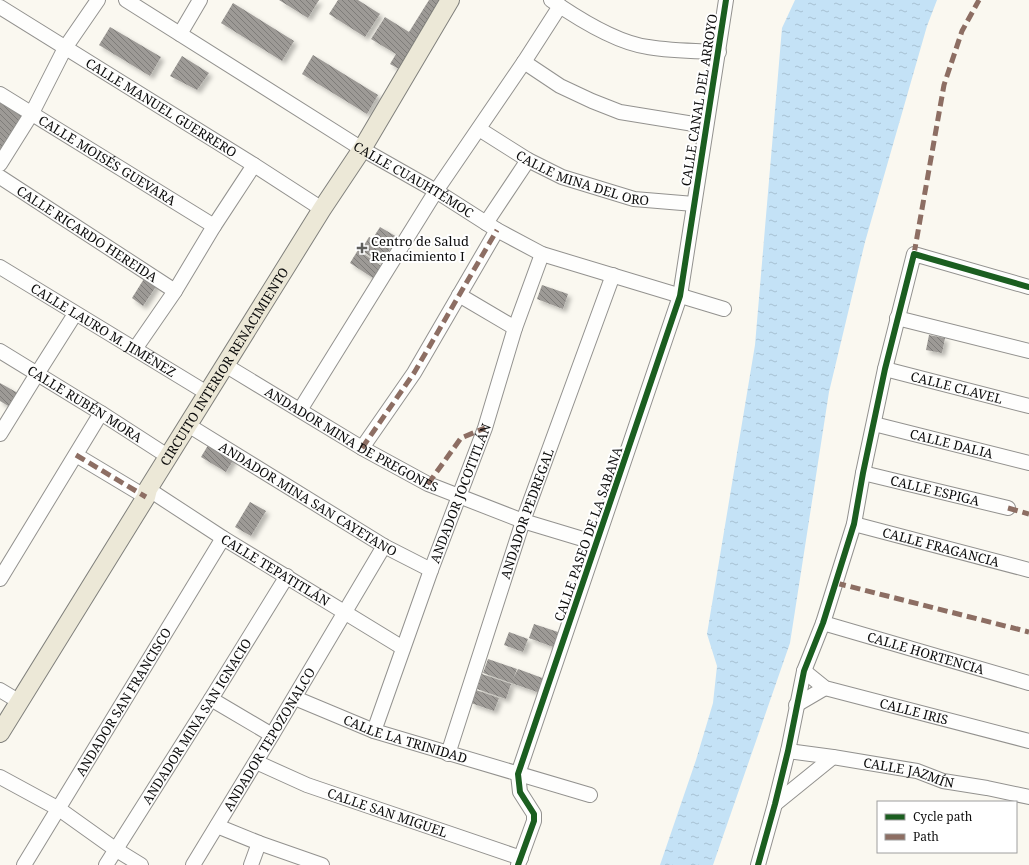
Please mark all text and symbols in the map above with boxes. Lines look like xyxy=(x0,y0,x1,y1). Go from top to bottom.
street label: CALLE CANAL DEL ARROYO xyxy=(676,13,722,187)
street label: CALLE MANUEL GUERRERO xyxy=(82,54,240,161)
street label: CALLE MOISÉS GUEVARA xyxy=(35,111,180,210)
street label: CALLE CUAUHTÉMOC xyxy=(350,137,477,222)
street label: CALLE MINA DEL ORO xyxy=(513,146,650,209)
street label: CALLE RICARDO HEREIDA xyxy=(13,181,162,287)
place label: Centro de Salud Renacimiento I xyxy=(371,232,469,265)
marker: Centro de Salud Renacimiento I xyxy=(356,242,368,254)
street label: CIRCUITO INTERIOR RENACIMIENTO xyxy=(156,264,293,469)
street label: CALLE LAURO M. JIMÉNEZ xyxy=(27,279,180,381)
street label: CALLE RUBÉN MORA xyxy=(24,361,147,447)
street label: CALLE CLAVEL xyxy=(909,367,1004,408)
street label: ANDADOR MINA DE PREGONES xyxy=(262,382,441,496)
street label: ANDADOR JOCOTITLÁN xyxy=(425,421,495,566)
street label: CALLE DALIA xyxy=(908,424,996,463)
street label: ANDADOR MINA SAN CAYETANO xyxy=(216,437,400,560)
street label: CALLE PASEO DE LA SABANA xyxy=(550,444,627,624)
street label: ANDADOR PEDREGAL xyxy=(496,446,558,581)
street label: CALLE ESPIGA xyxy=(889,471,982,510)
street label: CALLE FRAGANCIA xyxy=(881,523,1002,571)
street label: CALLE TEPATITLÁN xyxy=(218,530,333,610)
street label: ANDADOR SAN FRANCISCO xyxy=(71,624,175,779)
street label: CALLE HORTENCIA xyxy=(865,627,987,679)
street label: ANDADOR MINA SAN IGNACIO xyxy=(138,635,255,808)
street label: ANDADOR TEPOZONALCO xyxy=(219,664,319,814)
street label: CALLE IRIS xyxy=(878,694,950,729)
street label: CALLE LA TRINIDAD xyxy=(341,710,470,767)
street label: CALLE JAZMÍN xyxy=(862,753,956,792)
street label: CALLE SAN MIGUEL xyxy=(325,784,450,841)
legend xyxy=(877,801,1017,853)
text: Cycle path xyxy=(913,808,973,825)
text: Path xyxy=(913,828,939,845)

